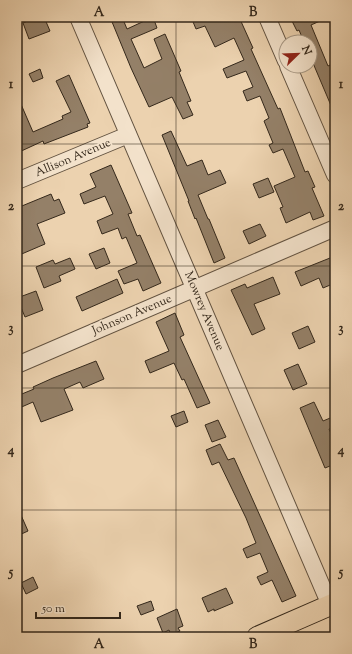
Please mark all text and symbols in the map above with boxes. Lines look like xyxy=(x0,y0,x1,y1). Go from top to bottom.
text: A xyxy=(94,4,105,22)
text: B xyxy=(249,4,258,22)
north arrow xyxy=(278,34,318,74)
text: N xyxy=(297,42,315,58)
text: 1 xyxy=(9,76,14,94)
text: 1 xyxy=(339,76,344,94)
street label: Allison Avenue xyxy=(32,134,114,182)
text: 2 xyxy=(8,198,15,216)
text: 2 xyxy=(338,198,345,216)
street label: Mowrey Avenue xyxy=(179,269,229,354)
street label: Johnson Avenue xyxy=(88,290,175,340)
text: 3 xyxy=(8,320,14,338)
text: 3 xyxy=(338,320,344,338)
text: 4 xyxy=(7,442,15,460)
text: 4 xyxy=(337,442,345,460)
text: 5 xyxy=(8,564,14,582)
text: 5 xyxy=(338,564,344,582)
scale bar xyxy=(36,594,120,620)
text: 50 m xyxy=(41,600,65,618)
text: A xyxy=(94,636,105,654)
text: B xyxy=(249,636,258,654)

